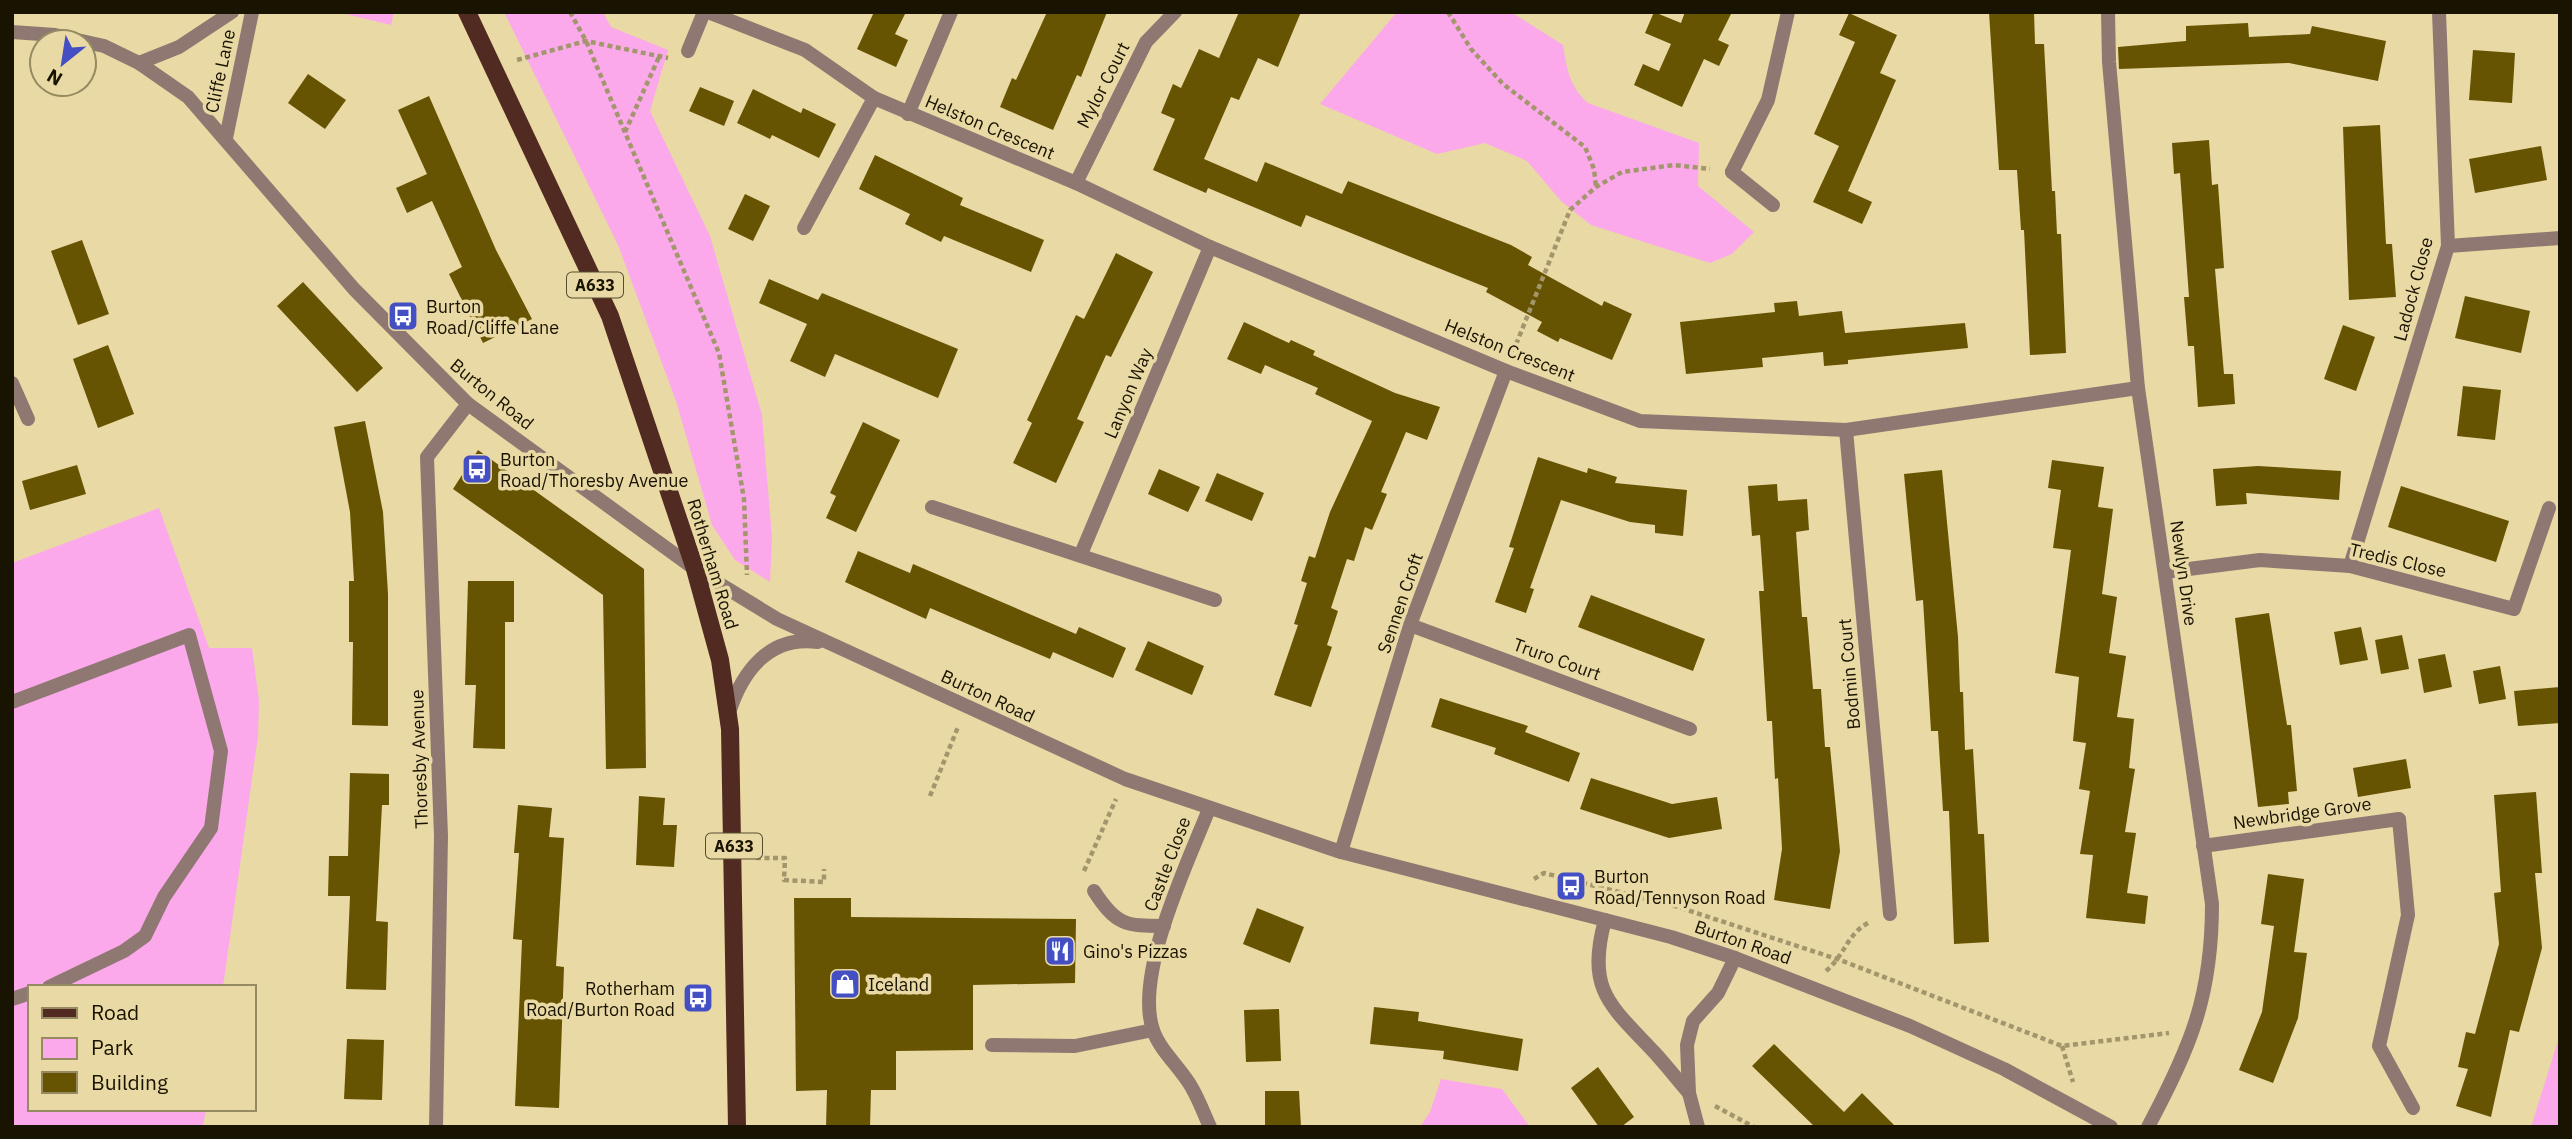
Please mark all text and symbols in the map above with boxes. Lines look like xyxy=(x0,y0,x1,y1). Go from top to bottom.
street label: Cliffe Lane xyxy=(200,27,240,115)
north arrow xyxy=(28,28,98,98)
street label: Mylor Court xyxy=(1071,38,1135,132)
text: N xyxy=(43,64,66,92)
street label: Helston Crescent xyxy=(922,89,1058,165)
street label: Ladock Close xyxy=(2388,234,2438,344)
road number: A633 xyxy=(567,272,623,298)
place label: Burton Road/Cliffe Lane xyxy=(426,295,559,339)
bus stop icon: Burton Road/Cliffe Lane xyxy=(386,299,420,333)
street label: Helston Crescent xyxy=(1441,313,1579,387)
street label: Lanyon Way xyxy=(1099,344,1157,442)
street label: Burton Road xyxy=(446,353,538,435)
place label: Burton Road/Thoresby Avenue xyxy=(500,448,688,492)
bus stop icon: Burton Road/Thoresby Avenue xyxy=(460,452,494,486)
street label: Rotherham Road xyxy=(682,496,744,632)
street label: Newlyn Drive xyxy=(2165,519,2203,627)
street label: Tredis Close xyxy=(2347,538,2449,582)
street label: Sennen Croft xyxy=(1372,550,1428,656)
street label: Bodmin Court xyxy=(1833,617,1865,731)
street label: Truro Court xyxy=(1510,633,1604,685)
street label: Burton Road xyxy=(937,664,1039,728)
street label: Thoresby Avenue xyxy=(405,689,433,829)
street label: Newbridge Grove xyxy=(2231,792,2373,834)
street label: Castle Close xyxy=(1138,813,1196,915)
road number: A633 xyxy=(706,834,762,859)
place label: Burton Road/Tennyson Road xyxy=(1594,865,1766,909)
bus stop icon: Burton Road/Tennyson Road xyxy=(1554,869,1588,903)
street label: Burton Road xyxy=(1692,915,1794,969)
restaurant icon: Gino's Pizzas xyxy=(1043,934,1077,968)
place label: Gino's Pizzas xyxy=(1083,940,1188,963)
shop icon: Iceland xyxy=(828,967,862,1001)
place label: Iceland xyxy=(868,973,929,996)
place label: Rotherham Road/Burton Road xyxy=(526,977,675,1021)
bus stop icon: Rotherham Road/Burton Road xyxy=(681,981,715,1015)
legend xyxy=(28,985,256,1111)
text: Road xyxy=(91,998,139,1026)
text: Park xyxy=(91,1033,134,1061)
text: Building xyxy=(91,1068,168,1096)

